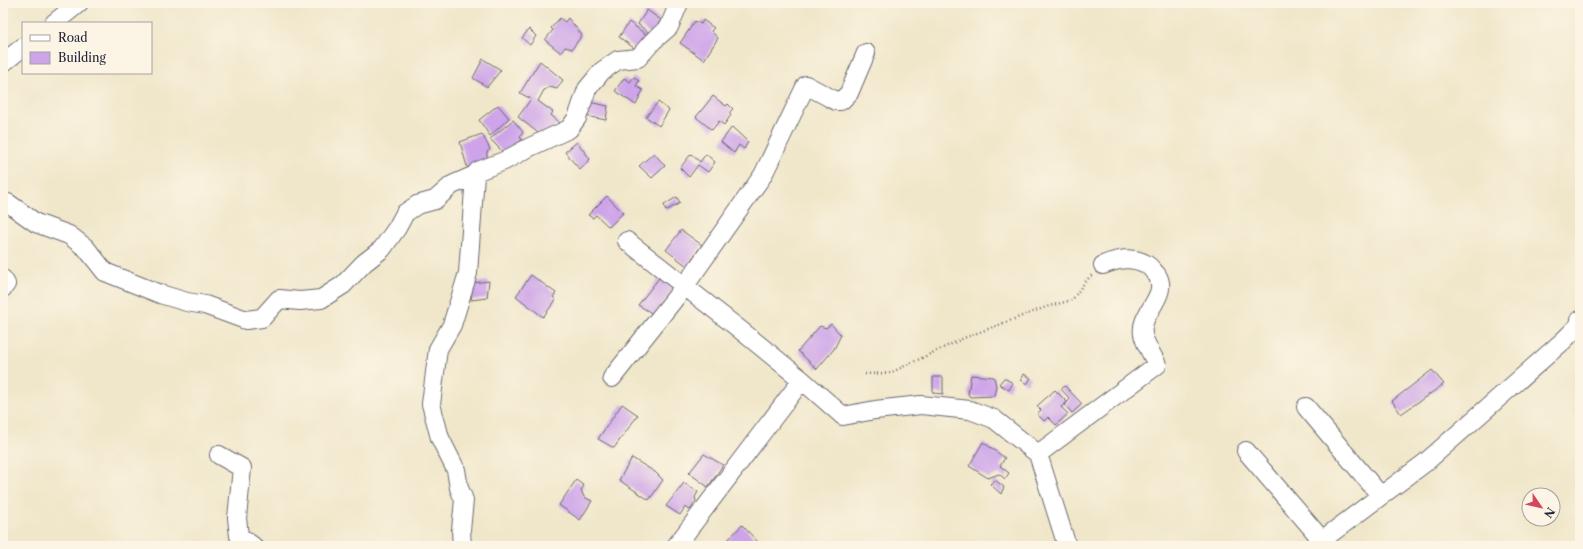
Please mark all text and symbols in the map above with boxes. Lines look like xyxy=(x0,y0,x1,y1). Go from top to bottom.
legend xyxy=(22,22,152,74)
text: Road xyxy=(58,30,88,45)
text: Building xyxy=(58,50,106,65)
north arrow xyxy=(1521,487,1561,527)
text: N xyxy=(1541,505,1558,521)

